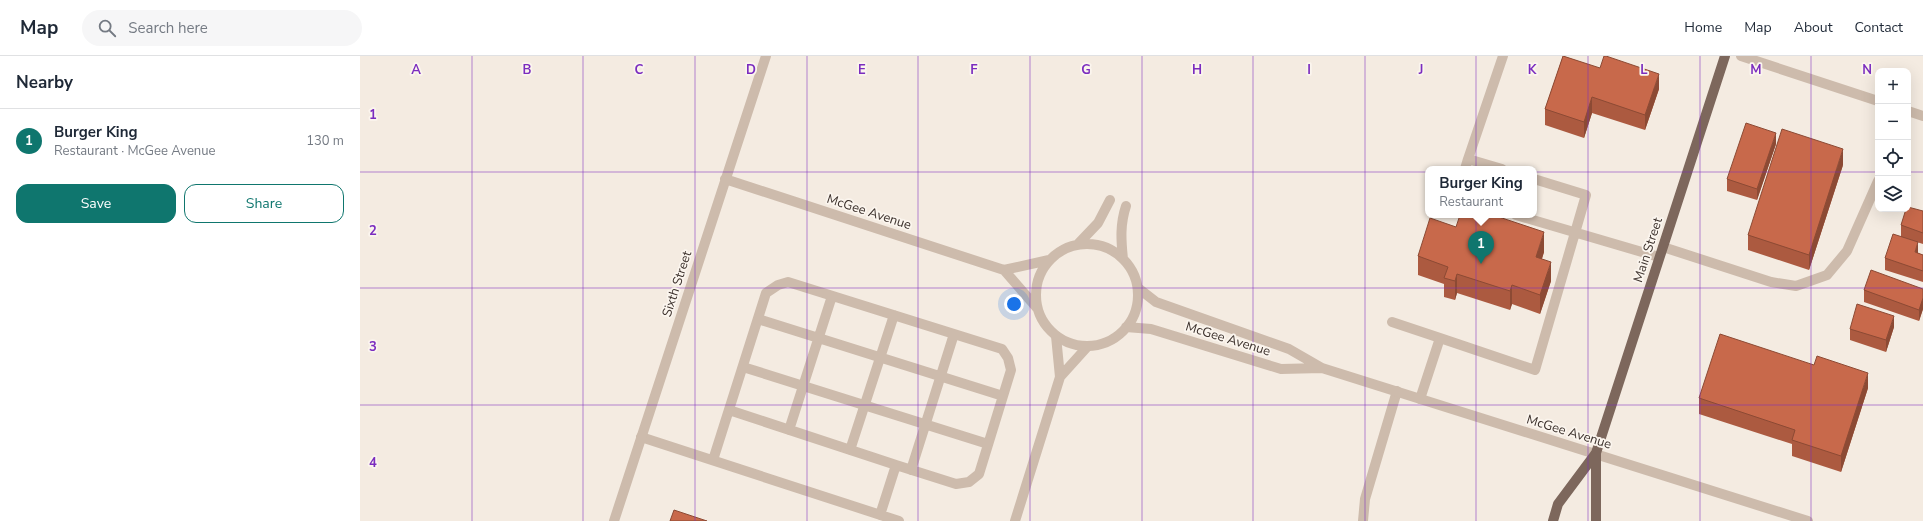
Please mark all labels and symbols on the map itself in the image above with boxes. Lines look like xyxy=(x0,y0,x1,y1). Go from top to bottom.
text: A xyxy=(411,61,421,79)
text: B xyxy=(523,61,532,79)
text: C xyxy=(635,61,644,79)
text: D xyxy=(746,61,756,79)
text: E xyxy=(858,61,866,79)
text: F xyxy=(970,61,978,79)
text: G xyxy=(1081,61,1091,79)
text: H xyxy=(1192,61,1202,79)
text: I xyxy=(1307,61,1311,79)
text: J xyxy=(1418,61,1423,79)
text: K xyxy=(1528,61,1537,79)
text: L xyxy=(1640,61,1648,79)
text: M xyxy=(1750,61,1762,79)
text: N xyxy=(1862,61,1872,79)
text: 1 xyxy=(369,106,377,124)
street label: McGee Avenue xyxy=(824,190,914,234)
street label: Main Street xyxy=(1629,215,1667,285)
text: 2 xyxy=(369,222,377,240)
pin: 1 xyxy=(1468,231,1494,264)
street label: Sixth Street xyxy=(658,248,696,319)
your location xyxy=(1004,294,1024,314)
street label: McGee Avenue xyxy=(1183,318,1273,360)
text: 3 xyxy=(369,338,377,356)
street label: McGee Avenue xyxy=(1524,411,1614,453)
text: 4 xyxy=(369,454,377,472)

